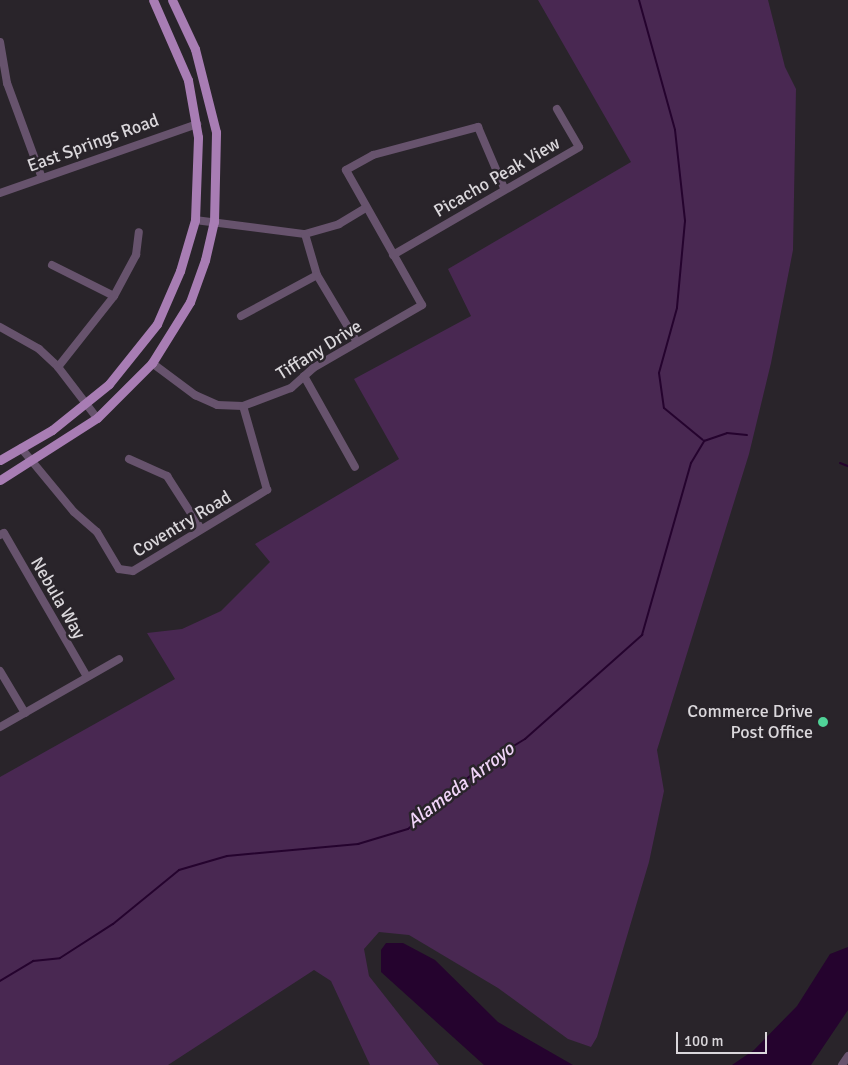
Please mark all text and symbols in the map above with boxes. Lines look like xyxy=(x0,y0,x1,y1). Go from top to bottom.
street label: East Springs Road xyxy=(24,109,162,177)
street label: Picacho Peak View xyxy=(430,132,564,222)
street label: Tiffany Drive xyxy=(272,315,366,385)
street label: Coventry Road xyxy=(129,486,235,562)
street label: Nebula Way xyxy=(26,553,90,643)
place label: Commerce Drive Post Office xyxy=(687,701,813,744)
marker: Commerce Drive Post Office xyxy=(817,716,829,728)
water label: Alameda Arroyo xyxy=(403,738,519,834)
scale bar xyxy=(678,1022,769,1054)
text: 100 m xyxy=(684,1032,724,1050)

